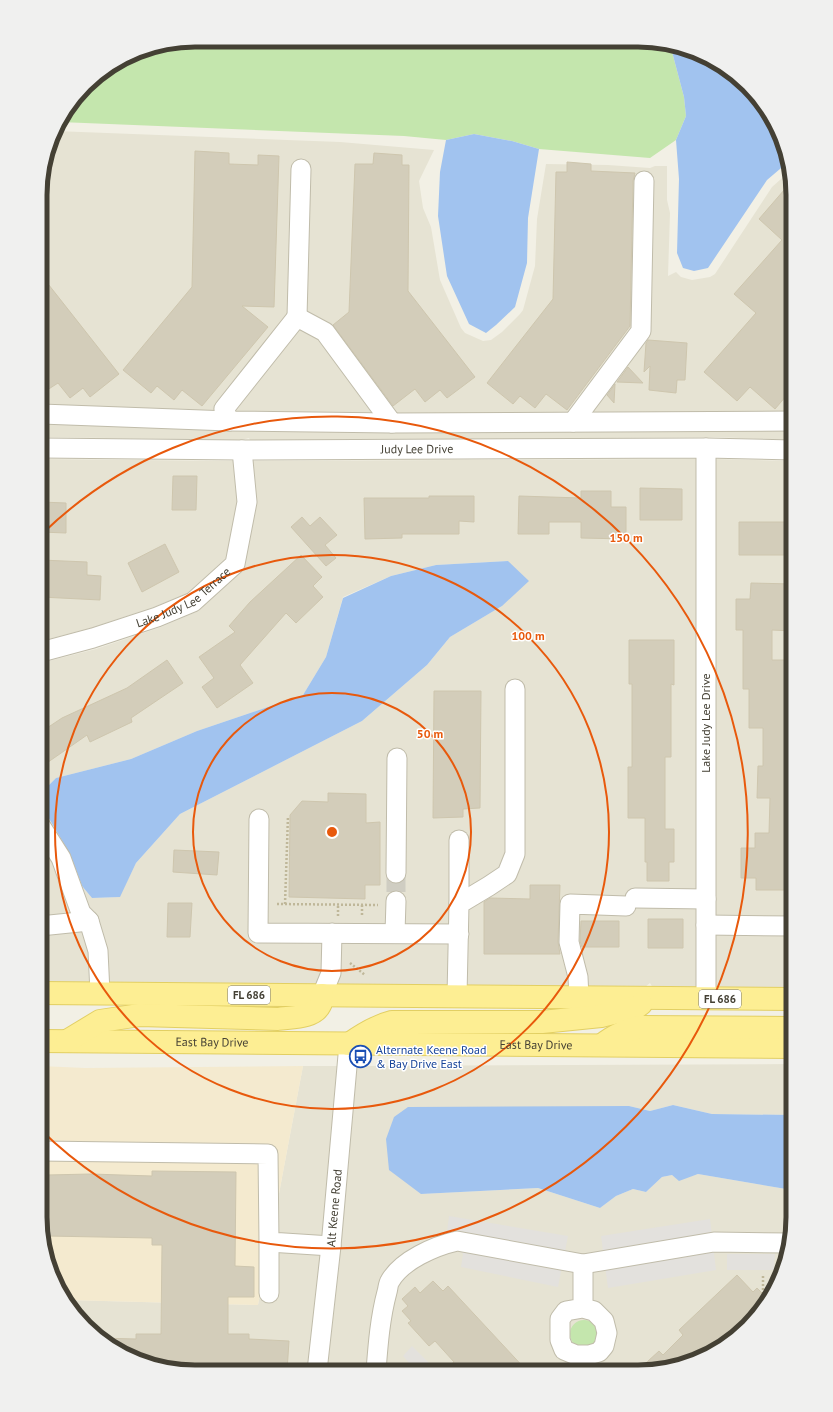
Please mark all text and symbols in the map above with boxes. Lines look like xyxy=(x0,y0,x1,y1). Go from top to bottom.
street label: Judy Lee Drive xyxy=(380,441,453,456)
text: 150 m xyxy=(609,530,643,545)
street label: Lake Judy Lee Terrace xyxy=(134,564,233,630)
text: 100 m xyxy=(511,628,545,643)
street label: Lake Judy Lee Drive xyxy=(698,673,713,773)
text: 50 m xyxy=(417,726,443,741)
centre of rings xyxy=(325,825,339,839)
road number: FL 686 xyxy=(228,986,270,1004)
road number: FL 686 xyxy=(699,990,741,1008)
street label: East Bay Drive xyxy=(175,1034,249,1050)
street label: East Bay Drive xyxy=(499,1037,573,1052)
place label: Alternate Keene Road & Bay Drive East xyxy=(376,1042,486,1071)
bus stop icon: Alternate Keene Road & Bay Drive East xyxy=(347,1044,373,1070)
street label: Alt Keene Road xyxy=(323,1168,345,1247)

